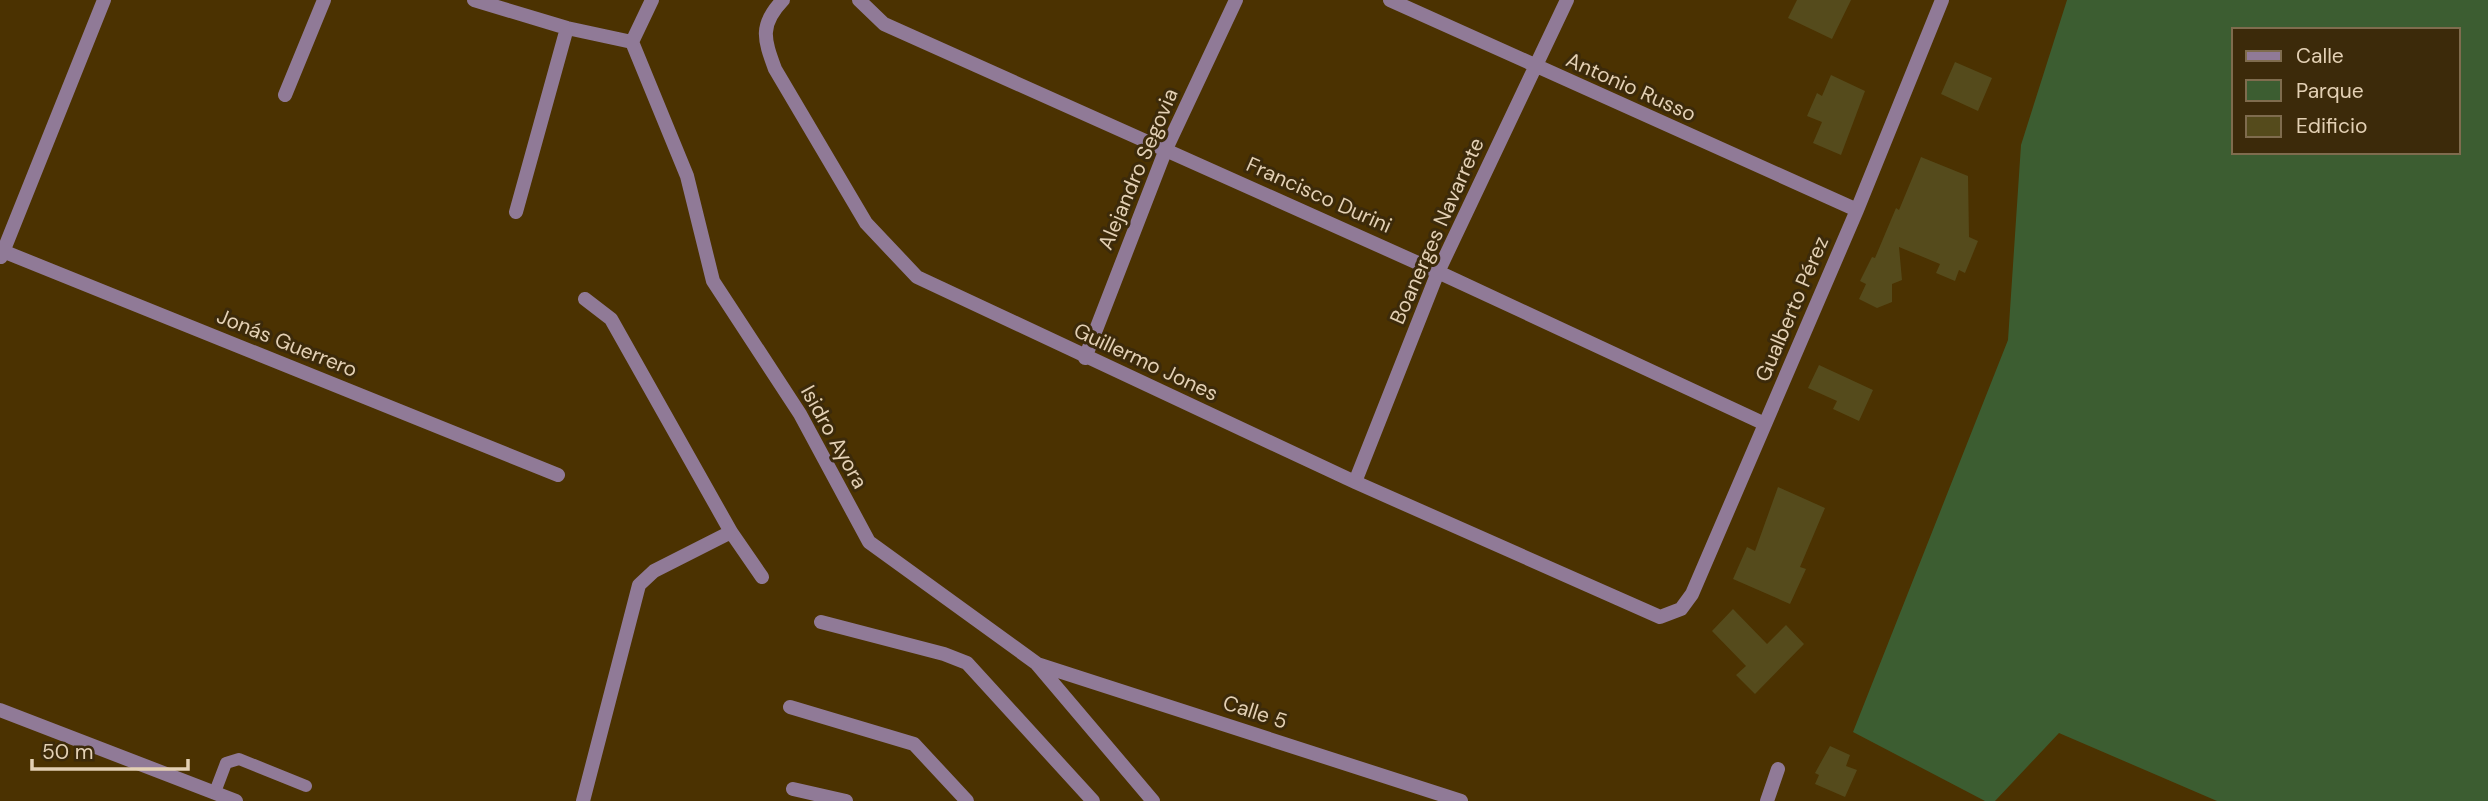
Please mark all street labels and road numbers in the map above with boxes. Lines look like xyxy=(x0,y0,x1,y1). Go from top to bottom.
street label: Antonio Russo xyxy=(1562,46,1700,128)
street label: Alejandro Segovia xyxy=(1091,84,1185,254)
street label: Boanerges Navarrete xyxy=(1383,133,1491,329)
street label: Francisco Durini xyxy=(1242,150,1396,240)
street label: Gualberto Pérez xyxy=(1749,232,1835,386)
street label: Jonás Guerrero xyxy=(213,302,361,384)
street label: Guillermo Jones xyxy=(1069,316,1223,408)
street label: Isidro Ayora xyxy=(794,380,874,494)
street label: Calle 5 xyxy=(1219,688,1291,736)

